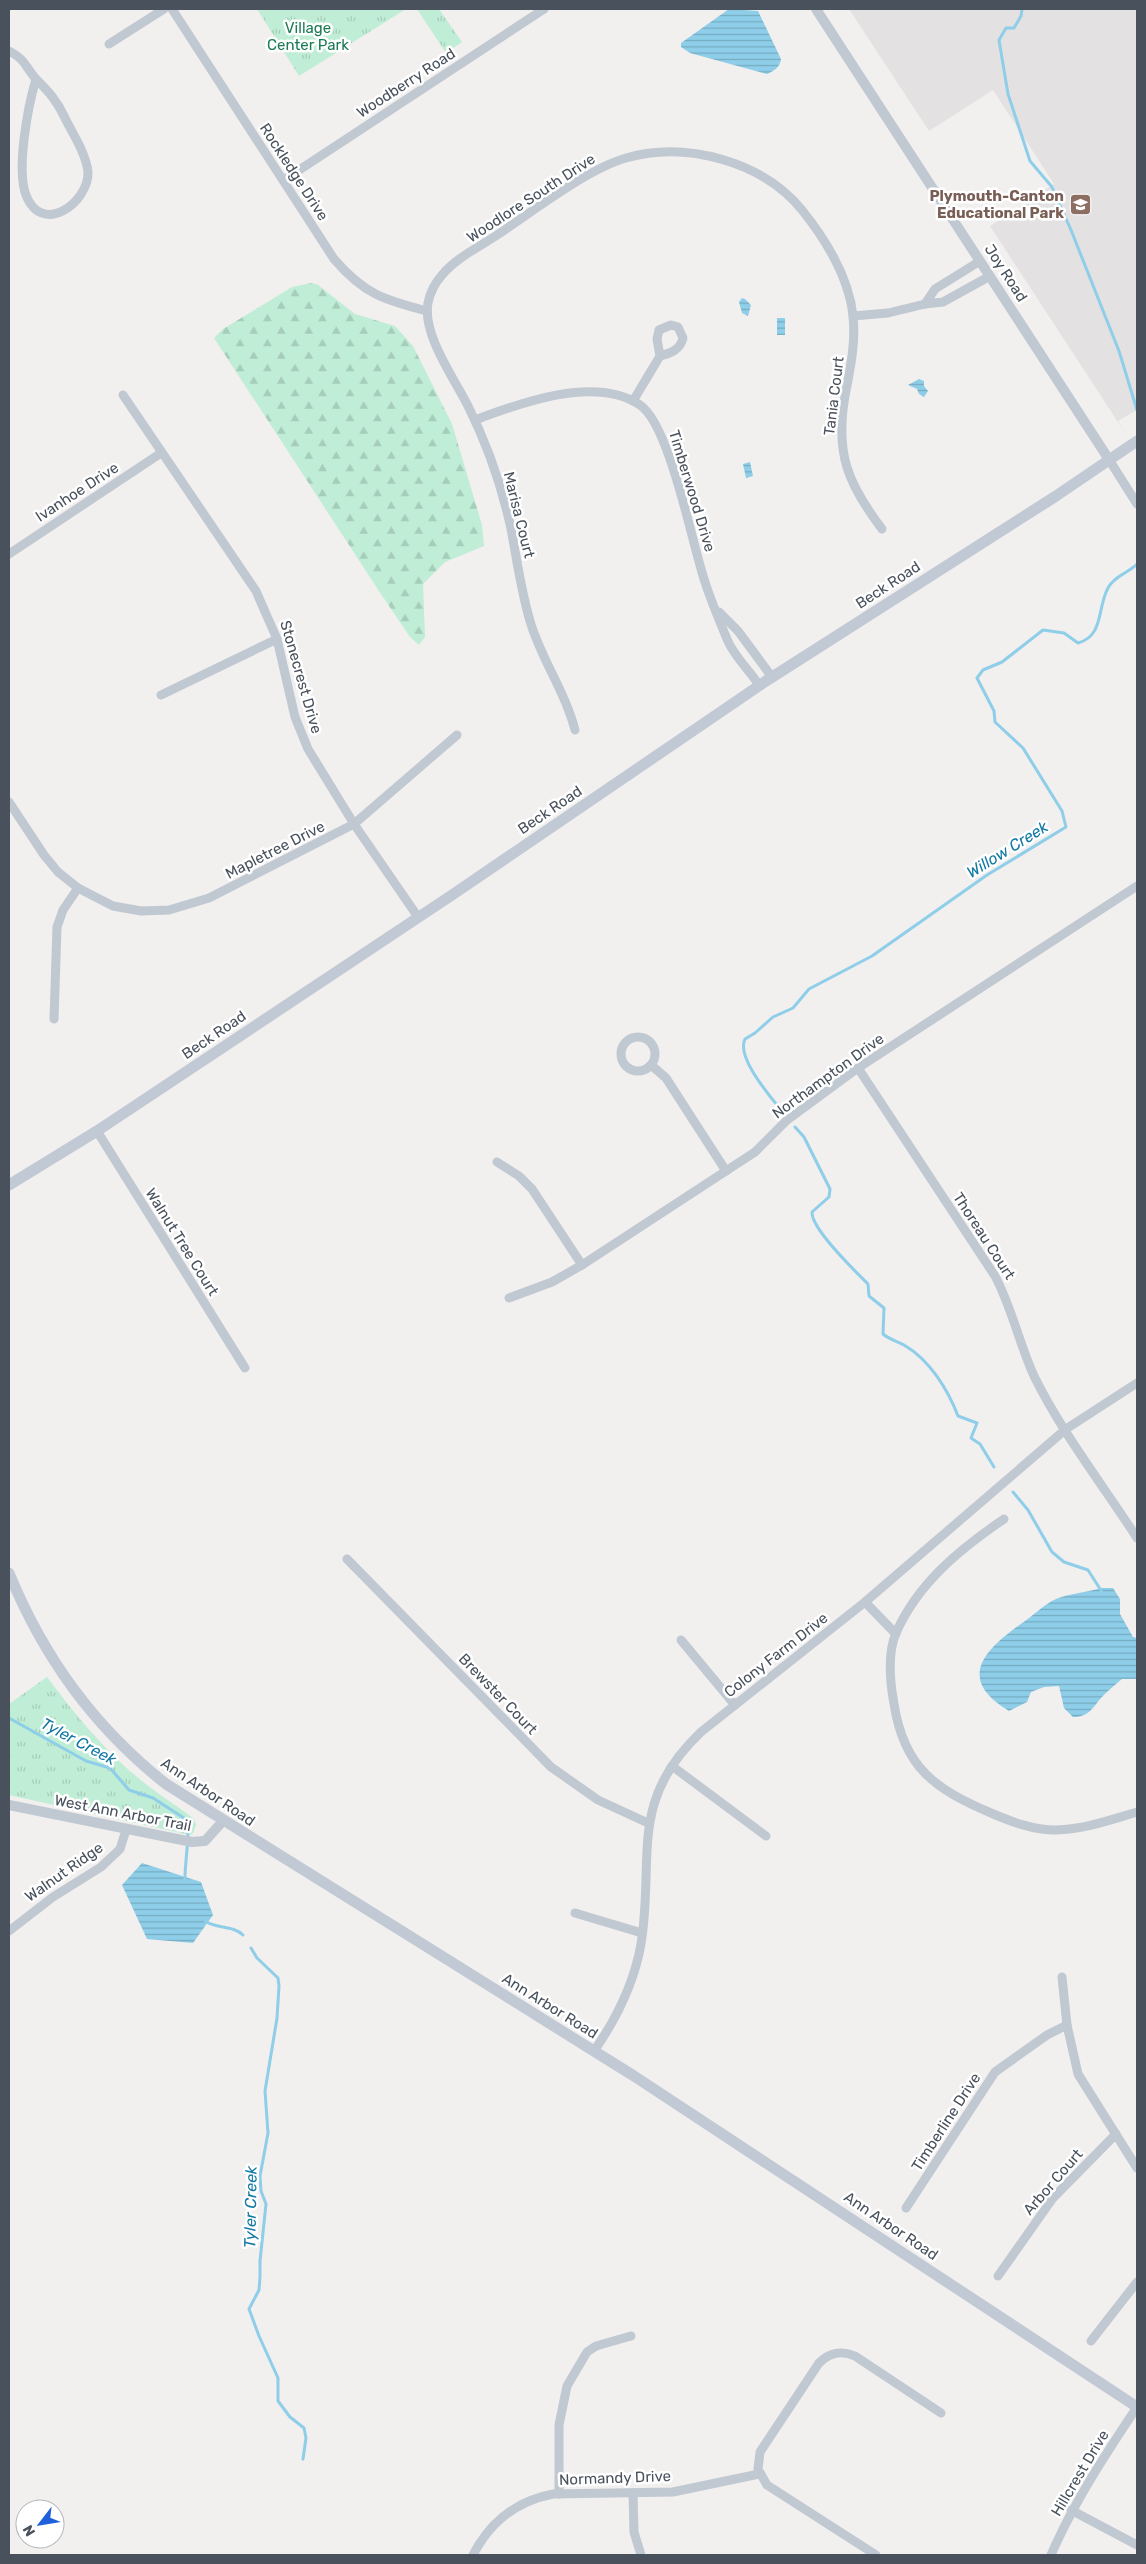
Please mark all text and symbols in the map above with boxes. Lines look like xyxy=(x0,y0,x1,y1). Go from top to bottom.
park label: Village Center Park xyxy=(267,19,349,54)
street label: Woodberry Road xyxy=(353,44,459,122)
street label: Rockledge Drive xyxy=(256,120,332,224)
street label: Woodlore South Drive xyxy=(463,150,599,246)
place label: Plymouth-Canton Educational Park xyxy=(929,187,1064,222)
school or university icon: Plymouth-Canton Educational Park xyxy=(1068,193,1092,217)
street label: Joy Road xyxy=(981,241,1031,305)
street label: Tania Court xyxy=(820,355,848,437)
street label: Timberwood Drive xyxy=(665,428,719,554)
street label: Ivanhoe Drive xyxy=(32,458,122,526)
street label: Marisa Court xyxy=(500,470,538,560)
street label: Beck Road xyxy=(852,557,924,613)
street label: Stonecrest Drive xyxy=(276,618,326,736)
street label: Beck Road xyxy=(514,782,586,838)
water label: Willow Creek xyxy=(963,816,1052,882)
street label: Mapletree Drive xyxy=(222,817,328,883)
street label: Beck Road xyxy=(178,1007,250,1063)
street label: Northampton Drive xyxy=(769,1029,887,1123)
street label: Walnut Tree Court xyxy=(142,1185,222,1299)
street label: Thoreau Court xyxy=(949,1189,1019,1283)
street label: Colony Farm Drive xyxy=(721,1609,831,1701)
street label: Brewster Court xyxy=(455,1650,541,1738)
water label: Tyler Creek xyxy=(38,1714,120,1770)
street label: Ann Arbor Road xyxy=(158,1754,258,1830)
street label: West Ann Arbor Trail xyxy=(53,1791,193,1835)
street label: Walnut Ridge xyxy=(22,1839,106,1905)
street label: Ann Arbor Road xyxy=(499,1969,601,2043)
street label: Timberline Drive xyxy=(908,2070,984,2174)
street label: Arbor Court xyxy=(1019,2145,1087,2219)
water label: Tyler Creek xyxy=(240,2165,261,2248)
street label: Ann Arbor Road xyxy=(841,2188,941,2264)
street label: Hillcrest Drive xyxy=(1047,2427,1113,2519)
street label: Normandy Drive xyxy=(559,2467,671,2489)
north arrow xyxy=(15,2499,65,2549)
text: N xyxy=(19,2522,39,2539)

